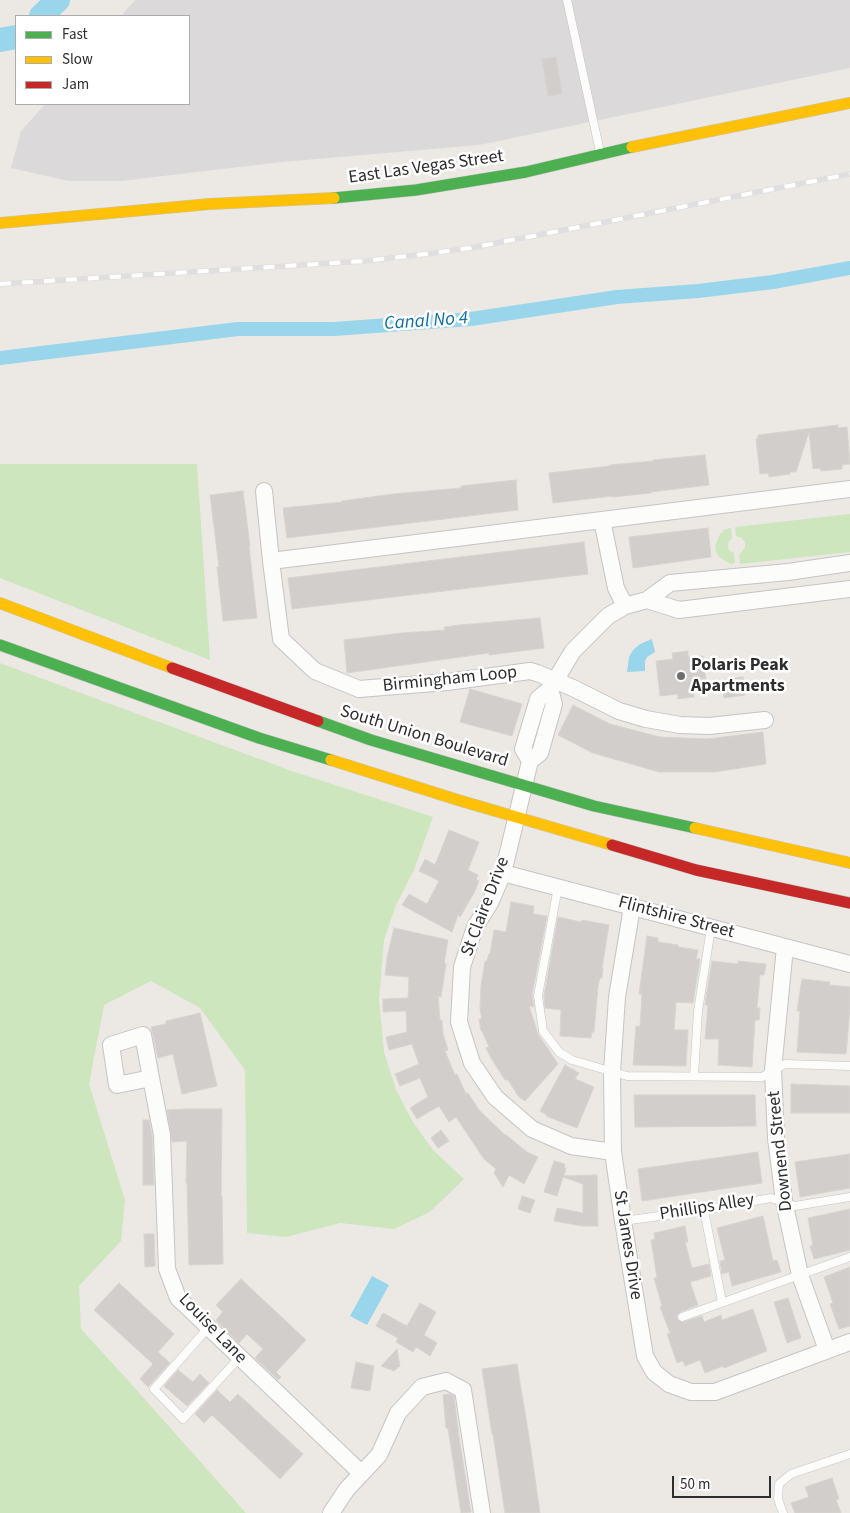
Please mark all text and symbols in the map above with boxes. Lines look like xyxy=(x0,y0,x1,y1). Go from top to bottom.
legend xyxy=(15,15,190,105)
text: Fast xyxy=(62,24,88,45)
text: Slow xyxy=(62,49,93,70)
text: Jam xyxy=(62,74,89,95)
street label: East Las Vegas Street xyxy=(347,146,505,190)
water label: Canal No 4 xyxy=(383,308,469,336)
place label: Polaris Peak Apartments xyxy=(691,655,789,698)
street label: Birmingham Loop xyxy=(382,662,518,698)
marker: Polaris Peak Apartments xyxy=(675,670,687,682)
street label: South Union Boulevard xyxy=(337,701,511,773)
street label: St Claire Drive xyxy=(457,854,515,960)
street label: Flintshire Street xyxy=(616,892,736,944)
street label: Downend Street xyxy=(764,1090,798,1212)
street label: St James Drive xyxy=(608,1189,646,1301)
street label: Phillips Alley xyxy=(658,1190,756,1226)
street label: Louise Lane xyxy=(173,1289,251,1369)
scale bar xyxy=(675,1466,774,1498)
text: 50 m xyxy=(680,1474,710,1495)

